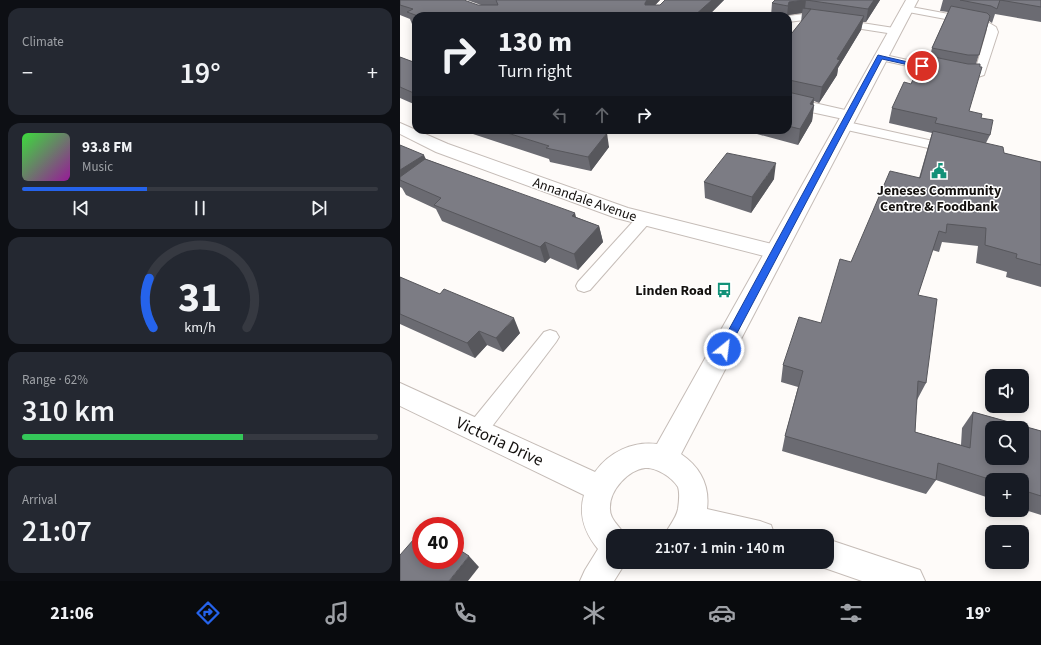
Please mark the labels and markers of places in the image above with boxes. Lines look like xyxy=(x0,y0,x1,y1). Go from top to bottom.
pin xyxy=(905,49,939,83)
public building icon: Jeneses Community Centre & Foodbank xyxy=(930,162,948,180)
place label: Jeneses Community Centre & Foodbank xyxy=(877,181,1002,217)
place label: Linden Road xyxy=(635,281,712,301)
bus stop icon: Linden Road xyxy=(715,281,733,299)

